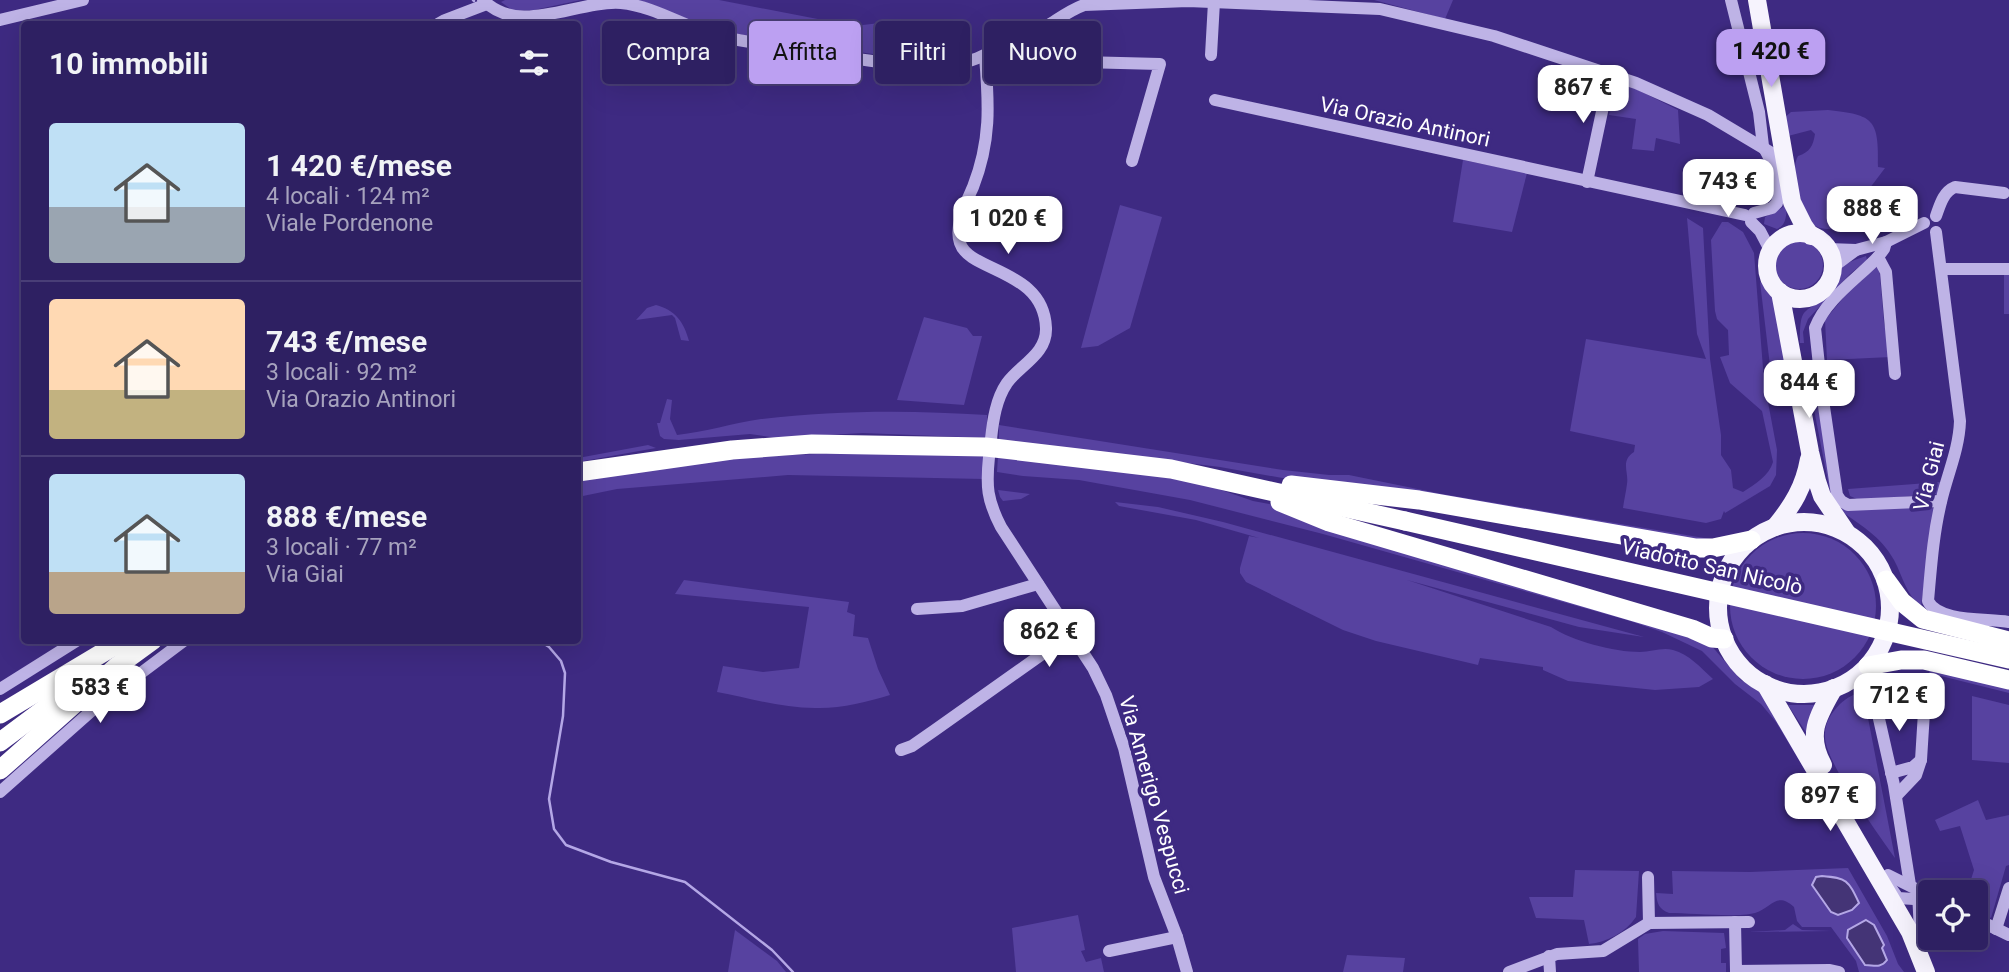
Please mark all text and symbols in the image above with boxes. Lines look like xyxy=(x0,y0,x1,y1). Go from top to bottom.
chip: Compra xyxy=(602,21,735,84)
chip: Affitta xyxy=(749,21,861,84)
chip: Filtri xyxy=(875,21,970,84)
chip: Nuovo xyxy=(984,21,1101,84)
pin: 1 420 € xyxy=(1706,29,1836,89)
text: 1 420 € xyxy=(1732,38,1810,65)
icon: filters xyxy=(515,44,553,82)
text: 10 immobili xyxy=(49,46,208,81)
pin: 867 € xyxy=(1534,66,1632,125)
text: 867 € xyxy=(1554,74,1612,101)
street label: Via Orazio Antinori xyxy=(1318,92,1492,152)
text: 1 420 €/mese xyxy=(266,148,452,183)
icon: home xyxy=(105,151,189,235)
pin: 743 € xyxy=(1679,160,1777,219)
text: 743 € xyxy=(1699,168,1757,195)
text: 4 locali · 124 m² xyxy=(266,183,430,210)
pin: 888 € xyxy=(1823,187,1921,246)
text: 888 € xyxy=(1843,195,1901,222)
pin: 1 020 € xyxy=(943,196,1073,256)
text: 1 020 € xyxy=(969,205,1047,232)
text: Viale Pordenone xyxy=(266,210,433,237)
text: 743 €/mese xyxy=(266,324,427,359)
icon: home xyxy=(105,327,189,411)
text: 3 locali · 92 m² xyxy=(266,359,417,386)
pin: 844 € xyxy=(1760,360,1858,420)
text: 844 € xyxy=(1780,369,1838,396)
text: Via Orazio Antinori xyxy=(266,386,456,413)
street label: Via Giai xyxy=(1909,439,1949,513)
text: 888 €/mese xyxy=(266,499,427,534)
icon: home xyxy=(105,502,189,586)
text: 3 locali · 77 m² xyxy=(266,534,417,561)
street label: Viadotto San Nicolò xyxy=(1619,534,1805,600)
text: Via Giai xyxy=(266,561,344,588)
pin: 862 € xyxy=(1000,610,1098,669)
text: 862 € xyxy=(1020,618,1078,645)
pin: 583 € xyxy=(51,666,149,725)
text: 583 € xyxy=(71,674,129,701)
pin: 712 € xyxy=(1850,674,1948,733)
text: 712 € xyxy=(1870,682,1928,709)
street label: Via Amerigo Vespucci xyxy=(1114,693,1194,897)
pin: 897 € xyxy=(1781,774,1879,833)
text: 897 € xyxy=(1801,782,1859,809)
map controls xyxy=(1918,880,1988,950)
button: locate xyxy=(1918,880,1988,950)

